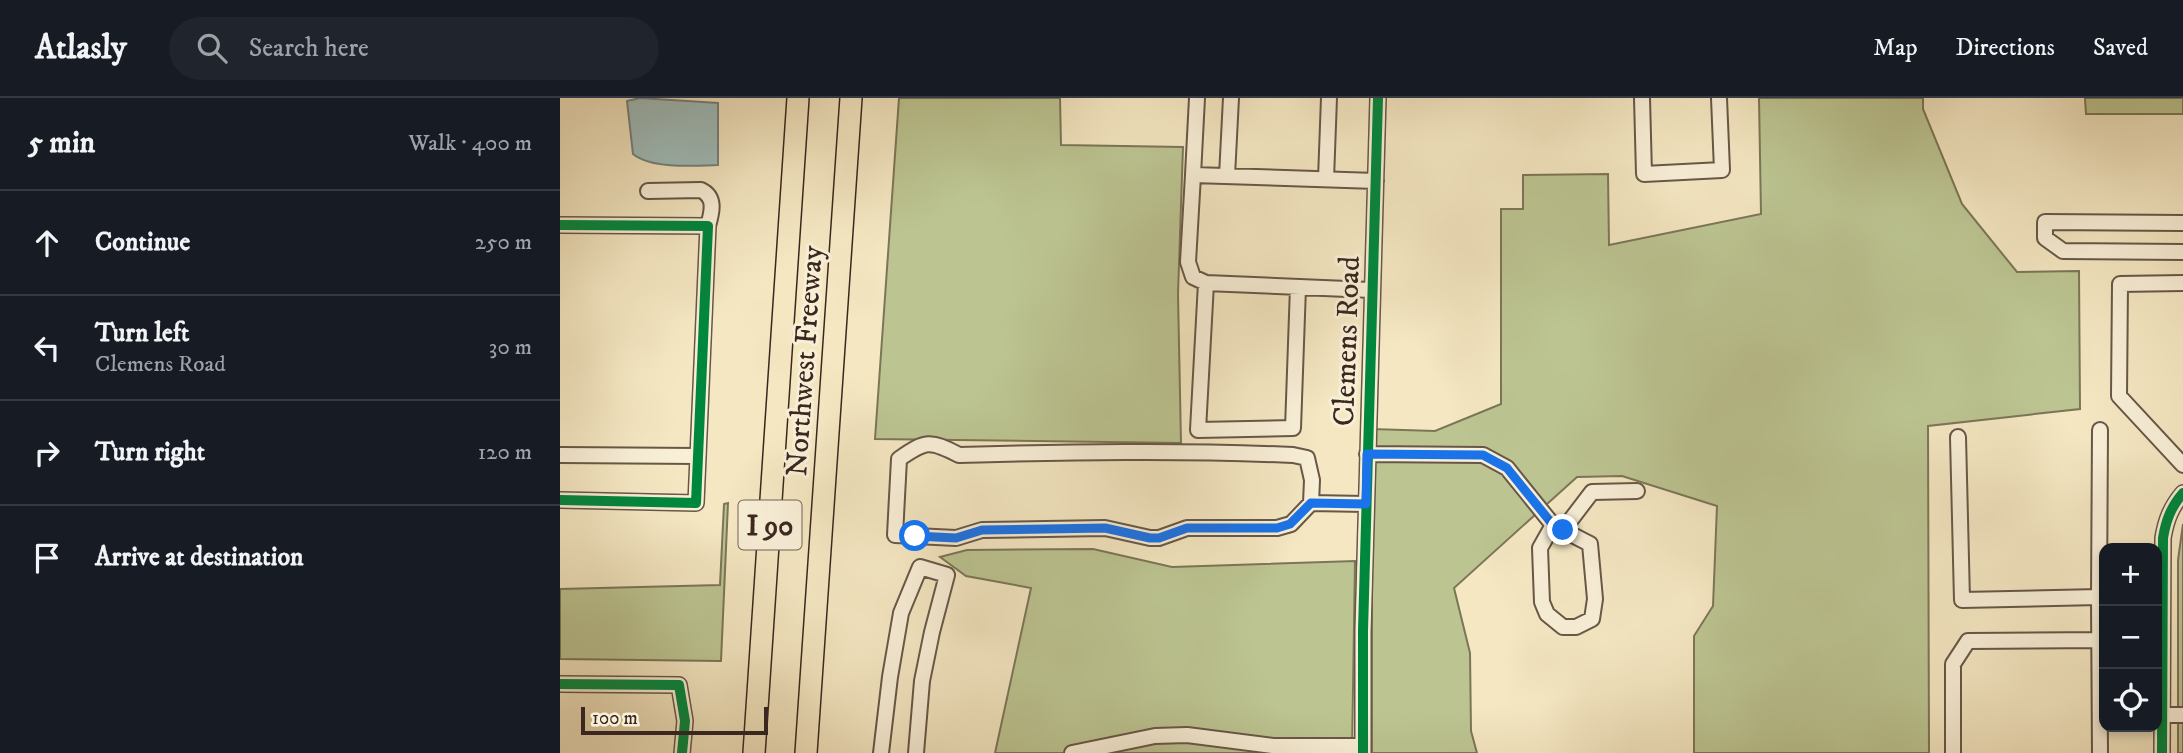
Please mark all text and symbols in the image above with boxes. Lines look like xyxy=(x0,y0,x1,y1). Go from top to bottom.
search box xyxy=(169,17,659,80)
text: Atlasly xyxy=(35,28,127,69)
icon: search xyxy=(193,29,231,67)
text: Search here xyxy=(249,32,369,65)
text: Map xyxy=(1873,33,1918,63)
text: Directions xyxy=(1956,33,2055,63)
text: Saved xyxy=(2093,33,2148,63)
text: 5 min xyxy=(28,125,95,162)
text: Walk · 400 m xyxy=(409,129,532,158)
icon: ahead xyxy=(28,224,66,262)
text: Continue xyxy=(95,226,190,259)
text: 250 m xyxy=(475,228,532,257)
street label: Northwest Freeway xyxy=(779,244,832,478)
street label: Clemens Road xyxy=(1326,255,1369,427)
text: Turn left xyxy=(95,317,189,350)
icon: left xyxy=(28,329,66,367)
text: 30 m xyxy=(489,333,532,362)
text: Clemens Road xyxy=(95,350,226,379)
icon: right xyxy=(28,434,66,472)
text: Turn right xyxy=(95,436,205,469)
text: 120 m xyxy=(478,438,532,467)
road number: I 90 xyxy=(738,500,802,550)
route end xyxy=(1547,514,1578,545)
route start xyxy=(899,520,930,551)
icon: arrive xyxy=(28,539,66,577)
text: Arrive at destination xyxy=(95,541,304,574)
map controls xyxy=(2099,543,2162,732)
button: + xyxy=(2099,543,2162,606)
button: − xyxy=(2099,606,2162,669)
button: locate xyxy=(2099,669,2162,732)
scale bar xyxy=(581,704,768,736)
text: 100 m xyxy=(592,707,638,730)

